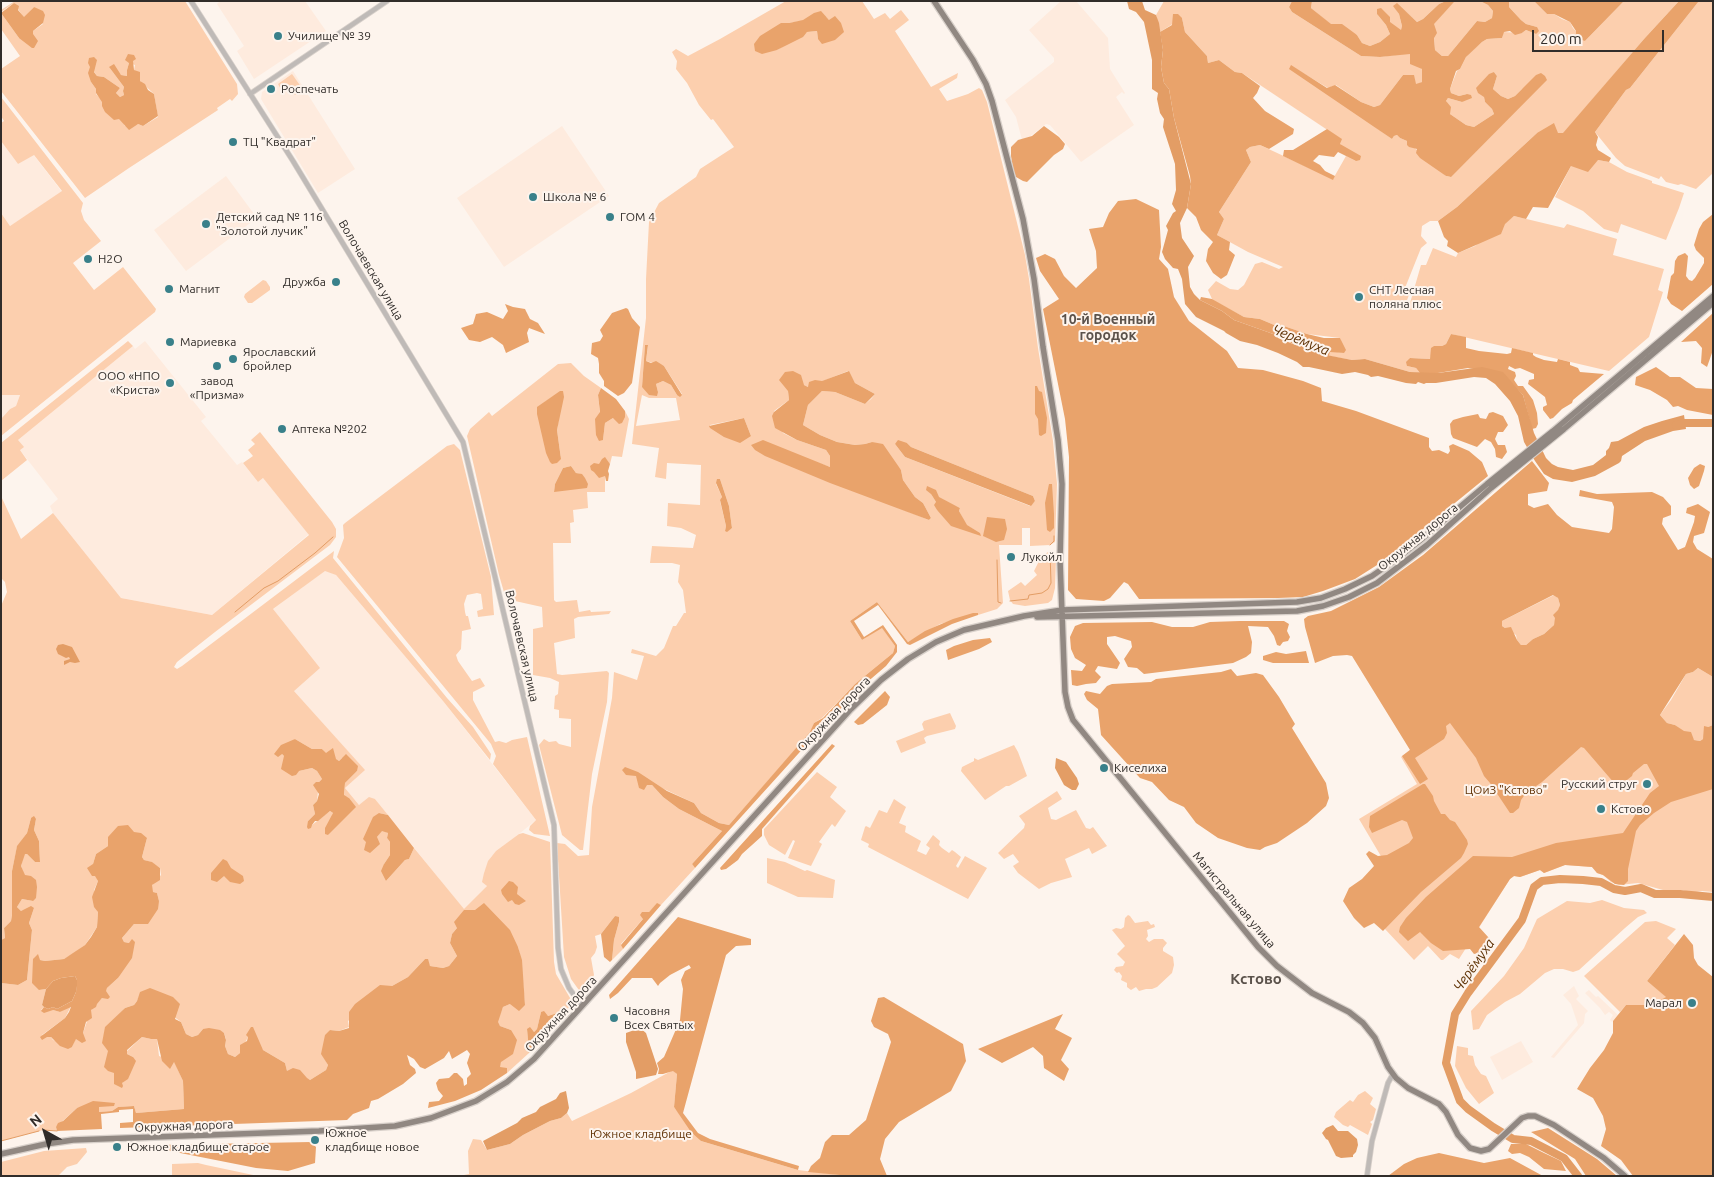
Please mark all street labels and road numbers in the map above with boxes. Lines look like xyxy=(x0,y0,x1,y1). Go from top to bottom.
street label: Волочаевская улица xyxy=(335,217,407,323)
street label: Окружная дорога xyxy=(1375,500,1461,574)
street label: Волочаевская улица xyxy=(502,589,542,703)
street label: Окружная дорога xyxy=(795,674,873,754)
street label: Магистральная улица xyxy=(1190,849,1278,951)
street label: Окружная дорога xyxy=(522,973,600,1055)
street label: Окружная дорога xyxy=(134,1117,234,1135)

